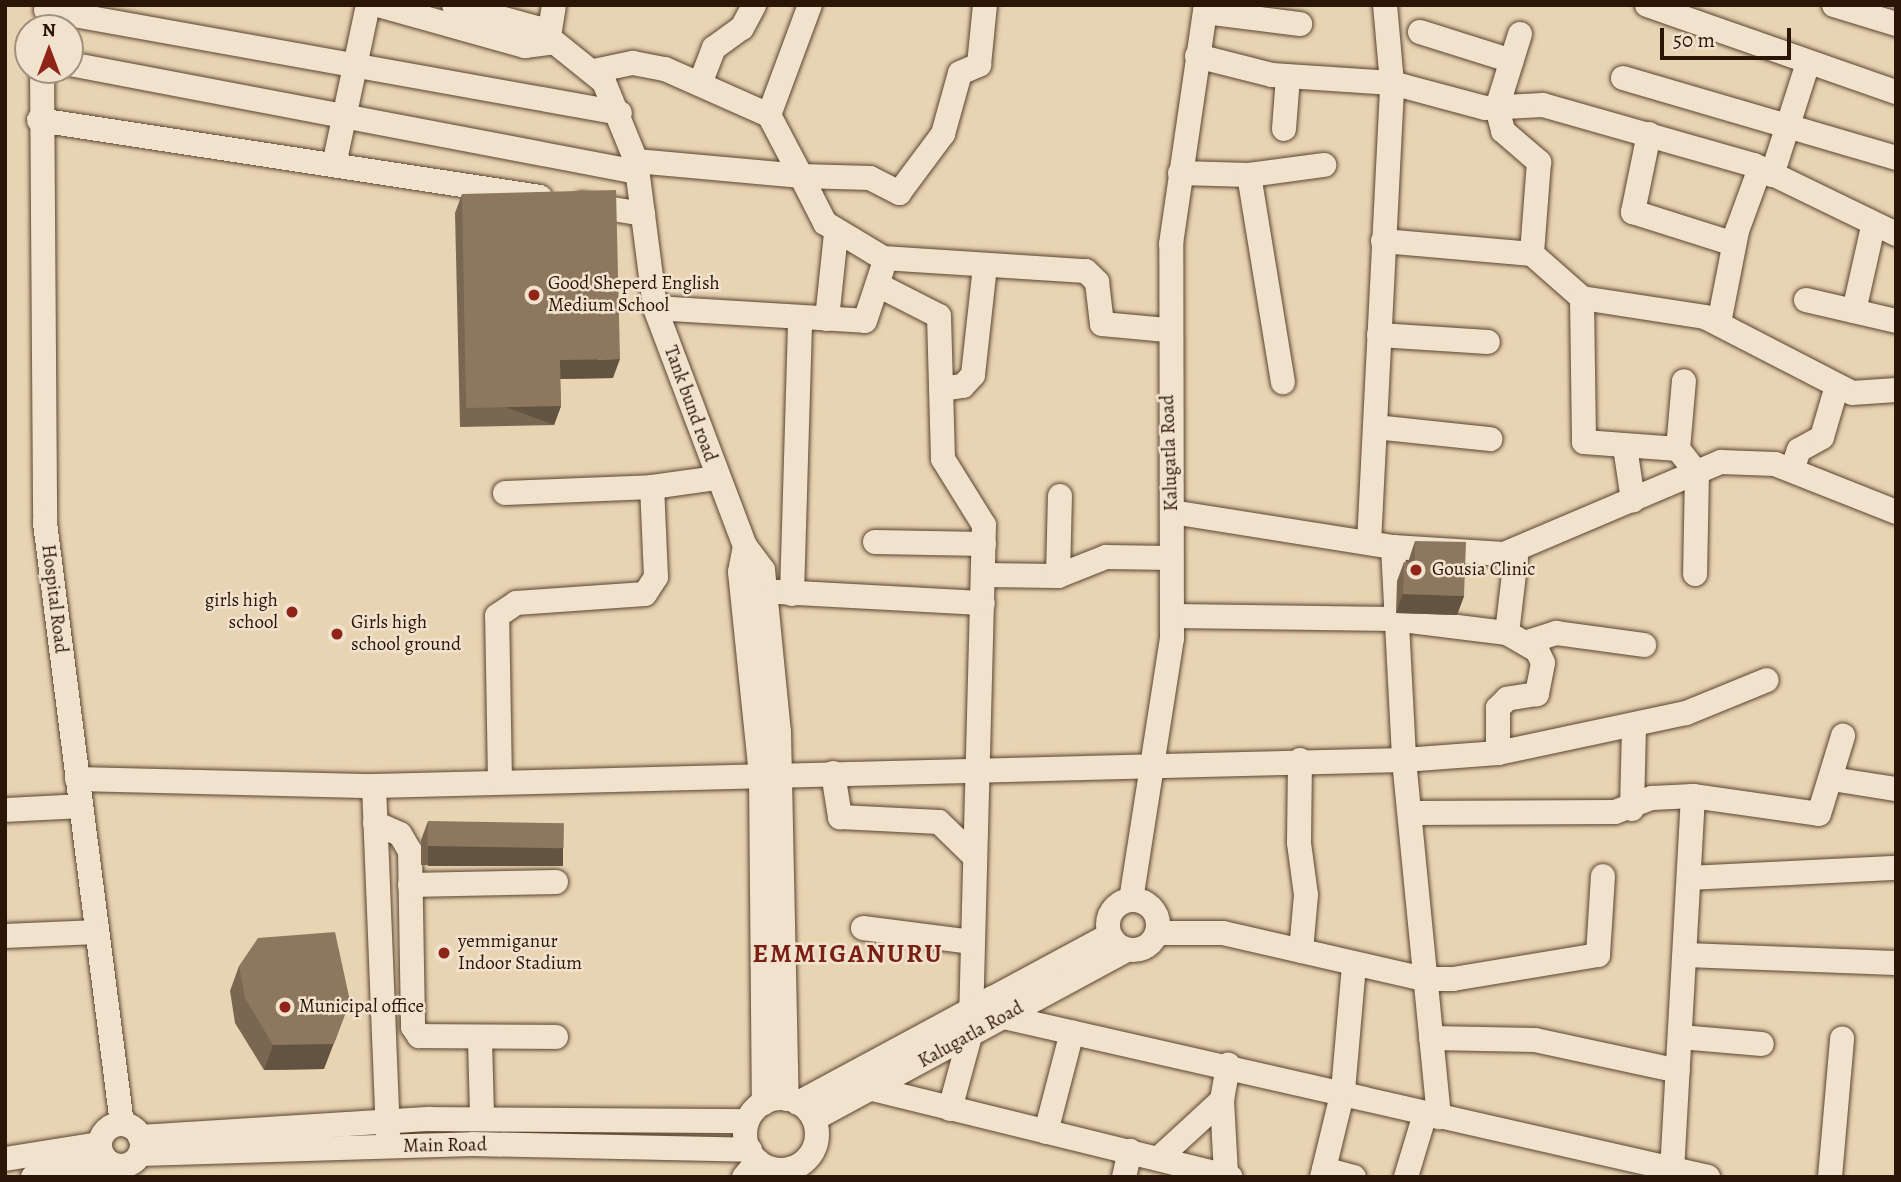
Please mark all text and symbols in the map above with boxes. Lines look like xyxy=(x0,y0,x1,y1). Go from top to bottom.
north arrow xyxy=(14,14,84,84)
scale bar xyxy=(1663,14,1794,58)
text: N xyxy=(42,17,56,43)
text: 50 m xyxy=(1673,26,1715,54)
place label: Good Sheperd English Medium School xyxy=(548,273,720,317)
marker: Good Sheperd English Medium School xyxy=(526,287,542,303)
street label: Tank bund road xyxy=(658,343,722,465)
street label: Kalugatla Road xyxy=(1157,394,1183,512)
street label: Hospital Road xyxy=(36,543,72,655)
place label: Gousia Clinic xyxy=(1432,559,1535,581)
marker: Gousia Clinic xyxy=(1406,560,1426,580)
place label: girls high school xyxy=(205,590,278,634)
marker: girls high school xyxy=(284,604,300,620)
place label: Girls high school ground xyxy=(351,612,461,656)
marker: Girls high school ground xyxy=(329,626,345,642)
place label: yemmiganur Indoor Stadium xyxy=(458,931,582,975)
district label: EMMIGANURU xyxy=(754,938,942,970)
marker: yemmiganur Indoor Stadium xyxy=(436,945,452,961)
place label: Municipal office xyxy=(299,996,424,1018)
street label: Kalugatla Road xyxy=(914,997,1028,1073)
marker: Municipal office xyxy=(277,999,293,1015)
street label: Main Road xyxy=(403,1134,487,1158)

